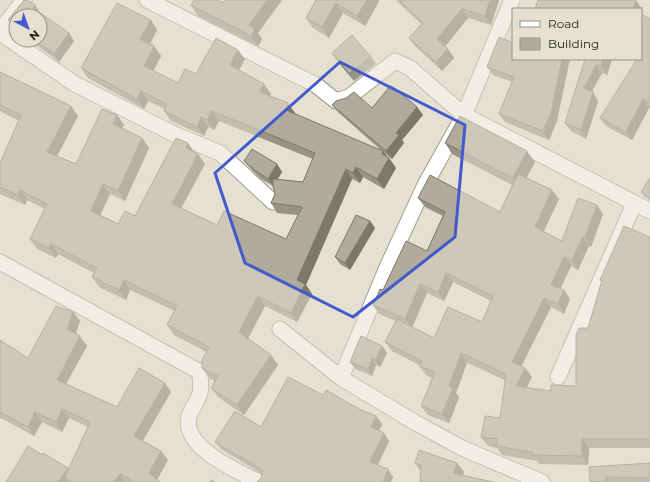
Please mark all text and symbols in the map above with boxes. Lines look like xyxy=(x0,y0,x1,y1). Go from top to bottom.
north arrow xyxy=(8,8,48,48)
legend xyxy=(512,8,642,60)
text: Road xyxy=(548,16,579,31)
text: N xyxy=(27,27,43,44)
text: Building xyxy=(548,36,599,51)

